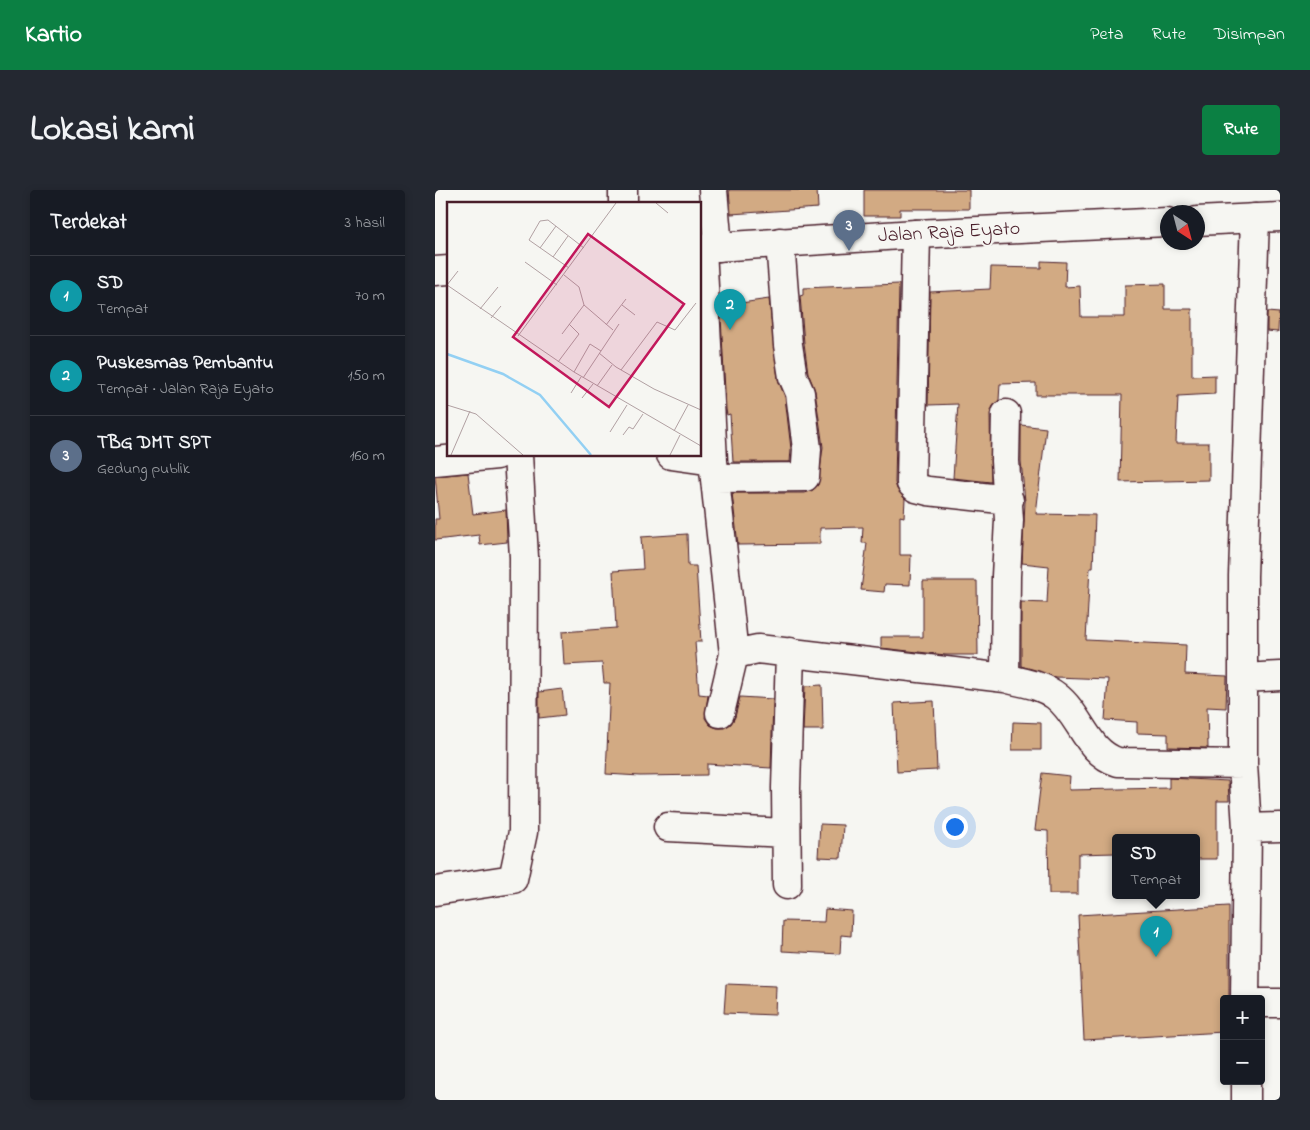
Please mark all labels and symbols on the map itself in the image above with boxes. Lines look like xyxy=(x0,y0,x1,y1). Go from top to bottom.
inset map xyxy=(447,202,701,456)
north arrow xyxy=(1160,205,1205,250)
pin: 3 xyxy=(833,210,865,251)
street label: Jalan Raja Eyato xyxy=(877,215,1021,251)
pin: 2 xyxy=(714,289,746,330)
your location xyxy=(942,814,968,840)
pin: 1 xyxy=(1140,916,1172,957)

